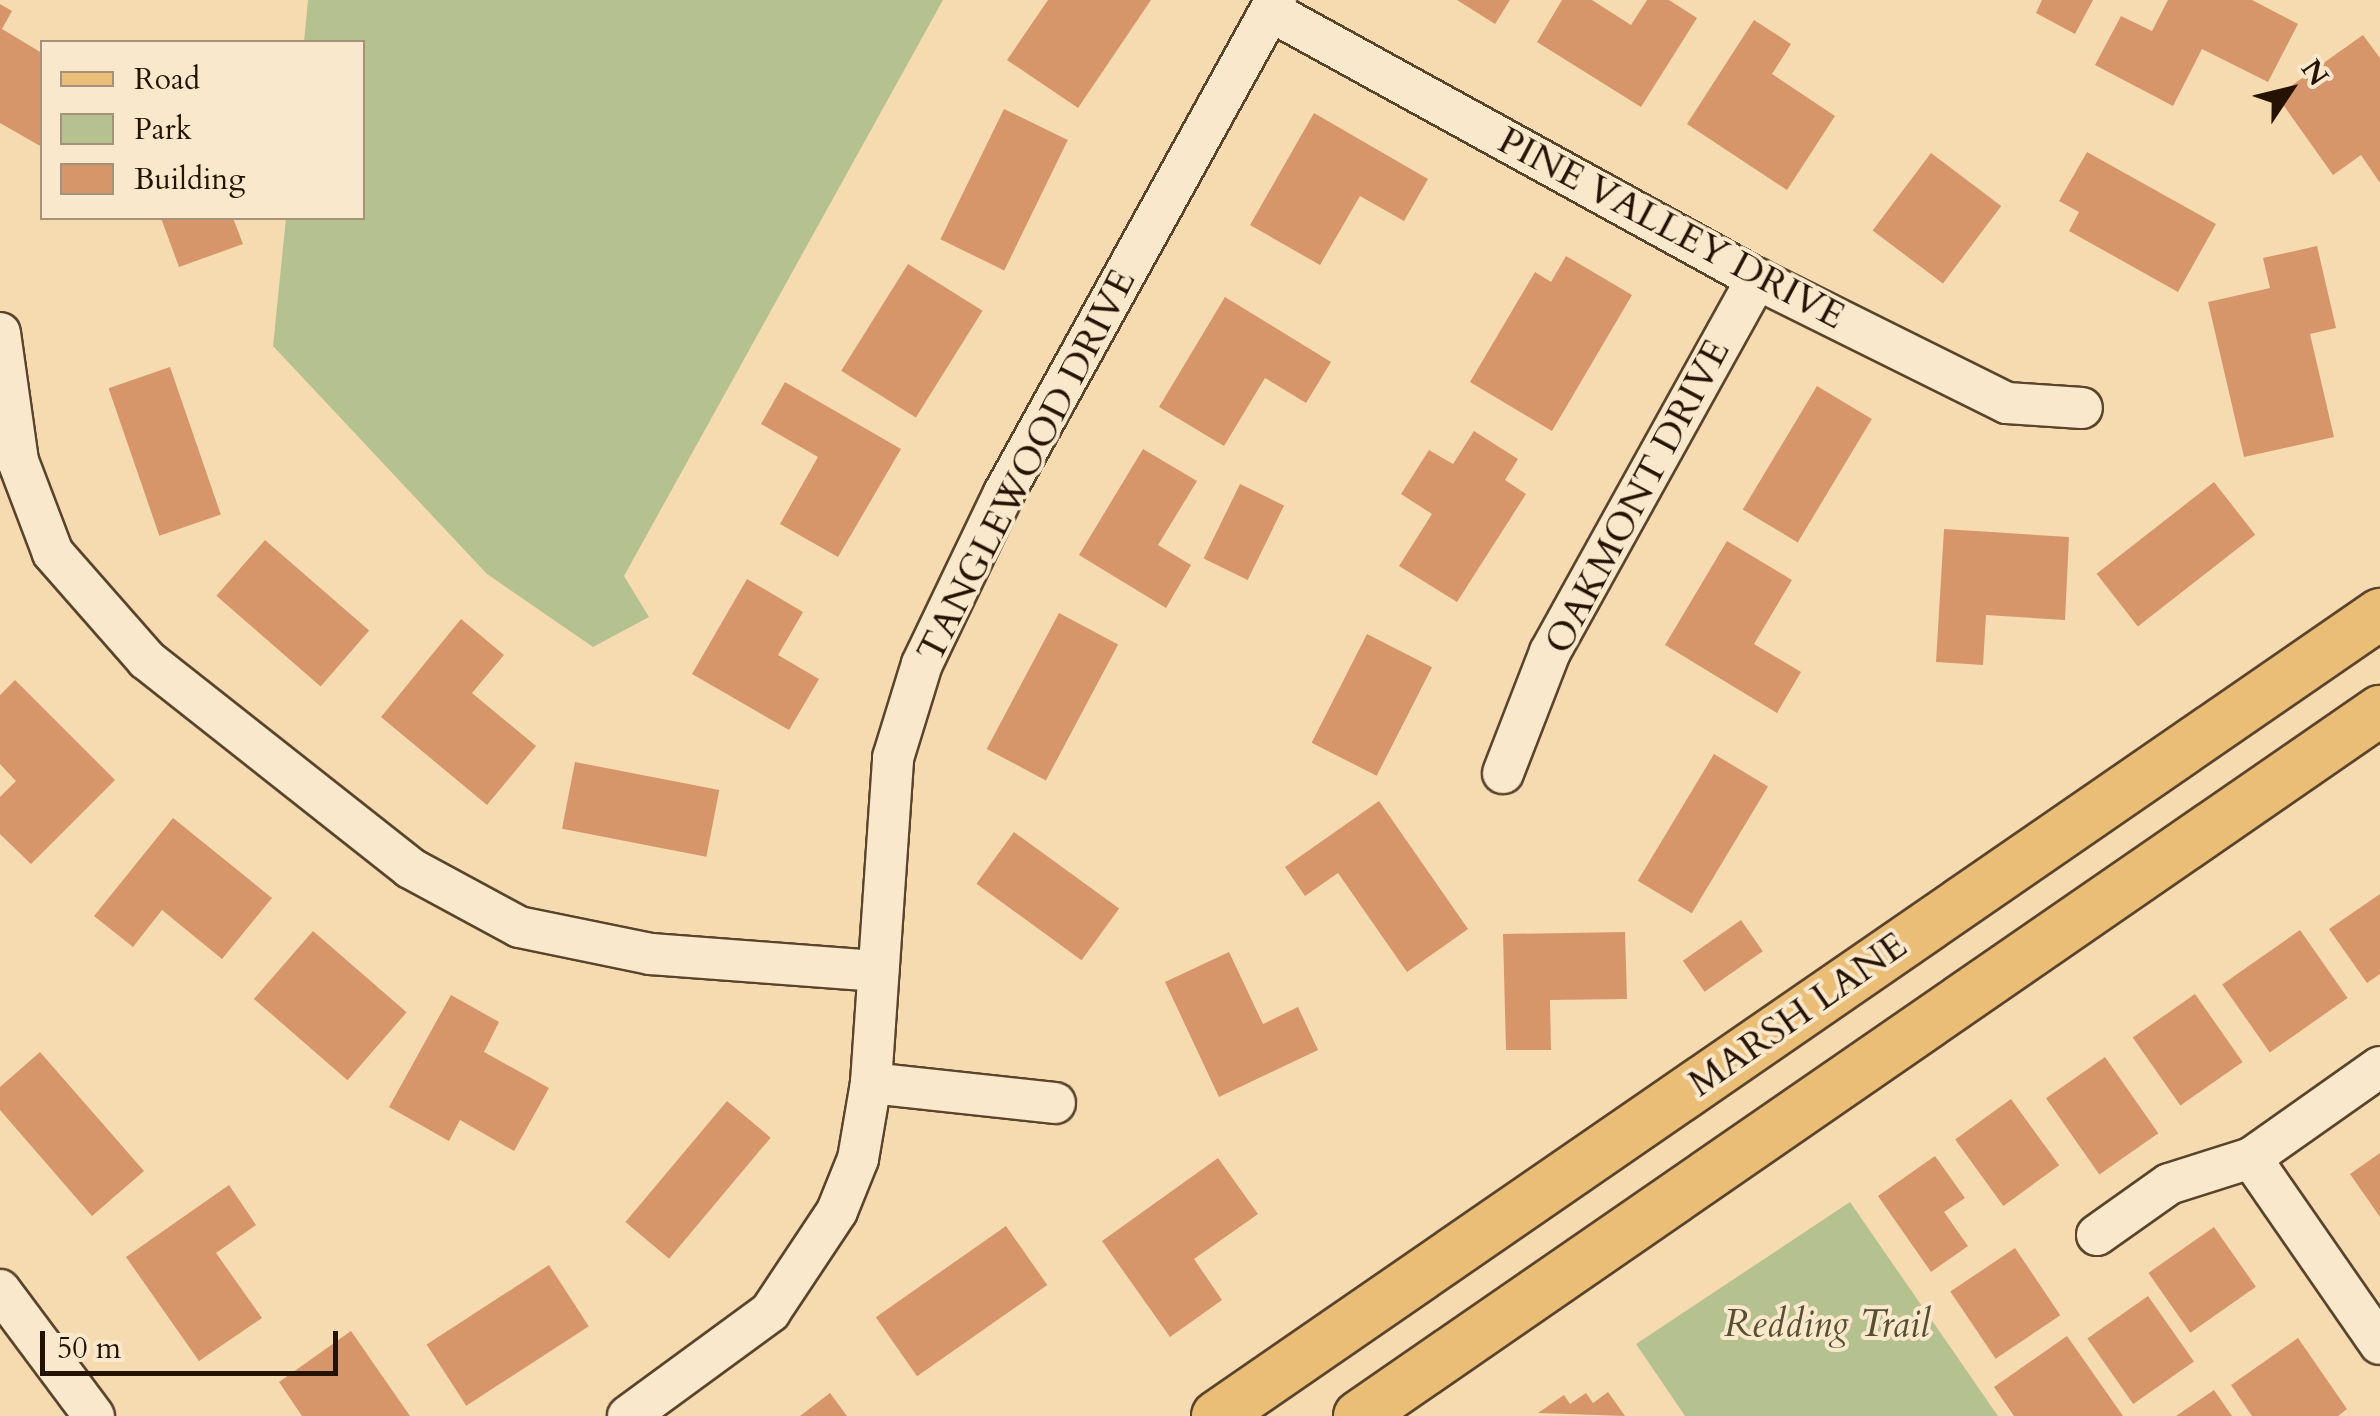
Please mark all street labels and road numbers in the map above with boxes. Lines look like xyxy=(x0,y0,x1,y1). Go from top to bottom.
street label: PINE VALLEY DRIVE xyxy=(1490,118,1852,340)
street label: TANGLEWOOD DRIVE xyxy=(908,262,1146,670)
street label: OAKMONT DRIVE xyxy=(1536,332,1740,662)
street label: MARSH LANE xyxy=(1680,923,1916,1107)

